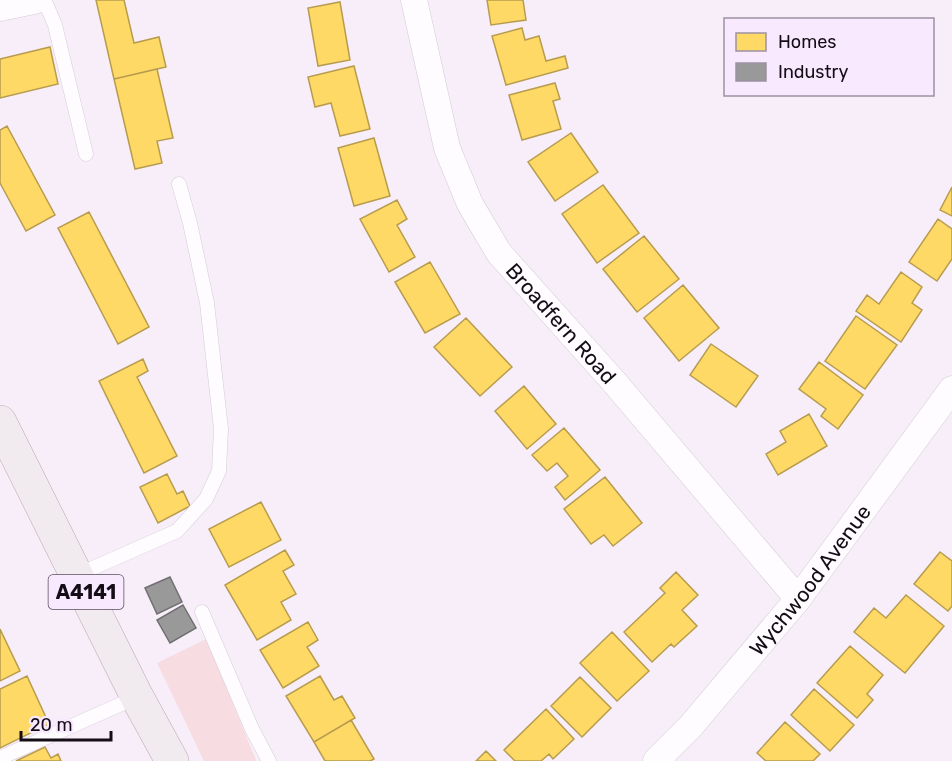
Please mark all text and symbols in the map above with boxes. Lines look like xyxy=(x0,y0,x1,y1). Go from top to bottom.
legend xyxy=(724,18,934,96)
text: Homes xyxy=(778,31,836,53)
text: Industry xyxy=(778,61,848,83)
street label: Broadfern Road xyxy=(501,258,622,389)
street label: Wychwood Avenue xyxy=(744,499,876,660)
road number: A4141 xyxy=(48,575,124,609)
scale bar xyxy=(21,704,111,742)
text: 20 m xyxy=(30,714,72,736)

